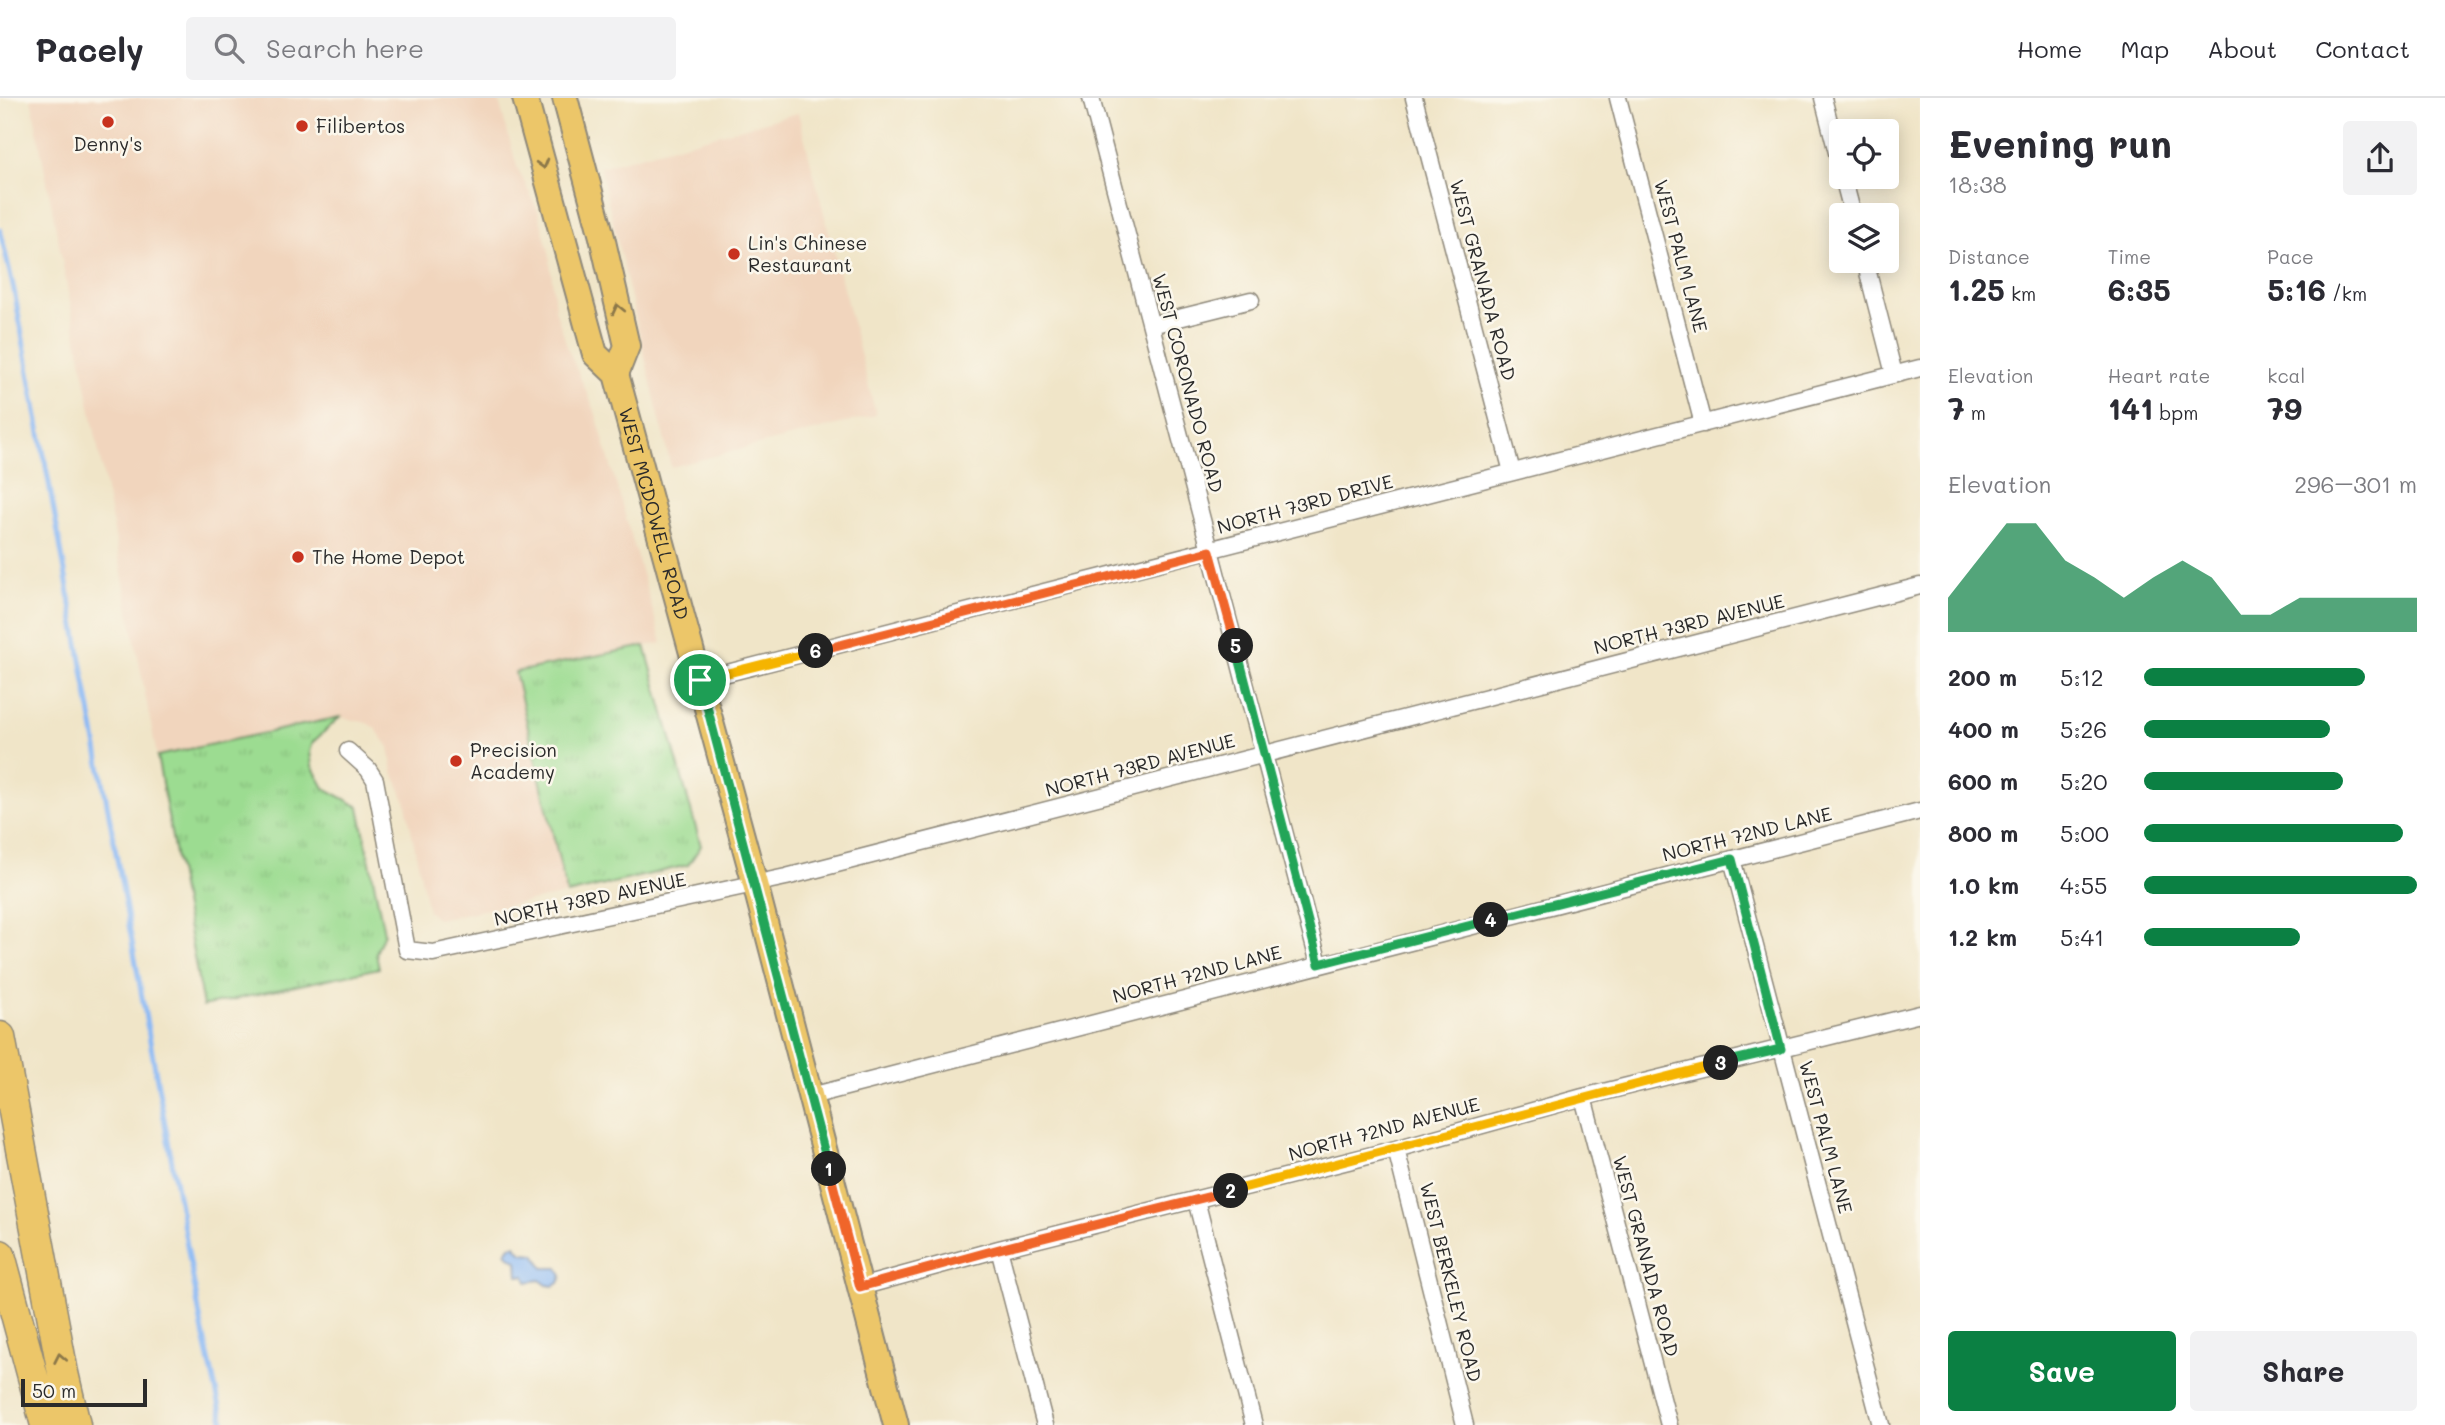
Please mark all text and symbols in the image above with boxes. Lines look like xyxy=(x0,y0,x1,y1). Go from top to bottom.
search box xyxy=(186,17,676,80)
text: Pacely xyxy=(35,27,144,70)
icon: search xyxy=(210,29,248,67)
text: Search here xyxy=(266,31,424,65)
text: Home xyxy=(2017,33,2082,64)
text: Map xyxy=(2120,33,2169,64)
text: About xyxy=(2207,33,2277,64)
text: Contact xyxy=(2315,33,2410,64)
place label: Filibertos xyxy=(316,113,405,138)
marker: Denny's xyxy=(100,114,116,130)
marker: Filibertos xyxy=(294,118,310,134)
text: Evening run xyxy=(1948,118,2172,168)
map controls xyxy=(1829,119,1899,273)
button: locate xyxy=(1829,119,1899,189)
button: share xyxy=(2343,121,2417,195)
place label: Denny's xyxy=(73,131,143,156)
one-way arrow xyxy=(535,158,550,170)
text: 18:38 xyxy=(1948,169,2007,199)
street label: WEST GRANADA ROAD xyxy=(1445,177,1522,383)
street label: WEST PALM LANE xyxy=(1649,177,1714,335)
button: layers xyxy=(1829,203,1899,273)
place label: Lin's Chinese Restaurant xyxy=(748,230,867,277)
text: Distance xyxy=(1948,244,2030,269)
text: Time xyxy=(2108,244,2151,269)
text: Pace xyxy=(2267,244,2314,269)
marker: Lin's Chinese Restaurant xyxy=(726,246,742,262)
text: 1.25 xyxy=(1948,269,2005,309)
text: 6:35 xyxy=(2108,269,2171,309)
text: 5:16 xyxy=(2267,269,2326,309)
street label: WEST CORONADO ROAD xyxy=(1147,271,1230,495)
text: km xyxy=(2005,281,2036,306)
text: /km xyxy=(2326,281,2367,306)
one-way arrow xyxy=(612,303,627,315)
text: Elevation xyxy=(1948,363,2033,388)
text: Heart rate xyxy=(2108,363,2210,388)
text: kcal xyxy=(2267,363,2305,388)
text: 7 xyxy=(1948,388,1965,428)
text: 141 xyxy=(2108,388,2153,428)
text: 79 xyxy=(2267,388,2302,428)
text: m xyxy=(1965,400,1986,425)
text: bpm xyxy=(2153,400,2198,425)
street label: WEST MCDOWELL ROAD xyxy=(614,404,695,622)
street label: NORTH 73RD DRIVE xyxy=(1214,468,1396,539)
text: Elevation xyxy=(1948,469,2051,499)
text: 296–301 m xyxy=(2294,469,2417,499)
place label: The Home Depot xyxy=(312,544,465,569)
marker: The Home Depot xyxy=(290,549,306,565)
street label: NORTH 73RD AVENUE xyxy=(1591,588,1787,659)
pin: 5 xyxy=(1218,628,1254,664)
text: 5 xyxy=(1230,633,1241,658)
pin: 6 xyxy=(798,634,834,668)
text: 6 xyxy=(810,638,821,663)
pin xyxy=(670,650,730,710)
icon: arrive xyxy=(681,661,719,699)
text: 200 m xyxy=(1948,662,2017,692)
text: 5:12 xyxy=(2060,662,2104,692)
text: 400 m xyxy=(1948,714,2019,744)
text: 5:26 xyxy=(2060,714,2107,744)
street label: NORTH 73RD AVENUE xyxy=(1042,727,1238,802)
place label: Precision Academy xyxy=(470,737,557,784)
marker: Precision Academy xyxy=(448,753,464,769)
text: 600 m xyxy=(1948,766,2018,796)
text: 5:20 xyxy=(2060,766,2108,796)
street label: NORTH 72ND LANE xyxy=(1660,800,1834,867)
text: 800 m xyxy=(1948,818,2018,848)
text: 5:00 xyxy=(2060,818,2109,848)
street label: NORTH 73RD AVENUE xyxy=(492,866,688,931)
text: 1.0 km xyxy=(1948,870,2019,900)
text: 4:55 xyxy=(2060,870,2107,900)
pin: 4 xyxy=(1474,902,1508,938)
text: 4 xyxy=(1484,907,1497,932)
text: 1.2 km xyxy=(1948,922,2017,952)
text: 5:41 xyxy=(2060,922,2104,952)
street label: NORTH 72ND LANE xyxy=(1110,939,1284,1008)
pin: 3 xyxy=(1704,1046,1738,1080)
text: 3 xyxy=(1715,1050,1726,1075)
street label: WEST PALM LANE xyxy=(1794,1058,1859,1216)
street label: NORTH 72ND AVENUE xyxy=(1286,1091,1482,1166)
pin: 1 xyxy=(812,1152,846,1186)
street label: WEST GRANADA ROAD xyxy=(1608,1153,1685,1359)
text: 1 xyxy=(824,1156,833,1181)
pin: 2 xyxy=(1214,1174,1248,1208)
text: 2 xyxy=(1225,1178,1236,1203)
street label: WEST BERKELEY ROAD xyxy=(1415,1179,1488,1384)
button: Save xyxy=(1948,1331,2176,1411)
button: Share xyxy=(2190,1331,2417,1411)
one-way arrow xyxy=(54,1352,69,1364)
scale bar xyxy=(21,1376,147,1408)
text: 50 m xyxy=(32,1378,76,1403)

